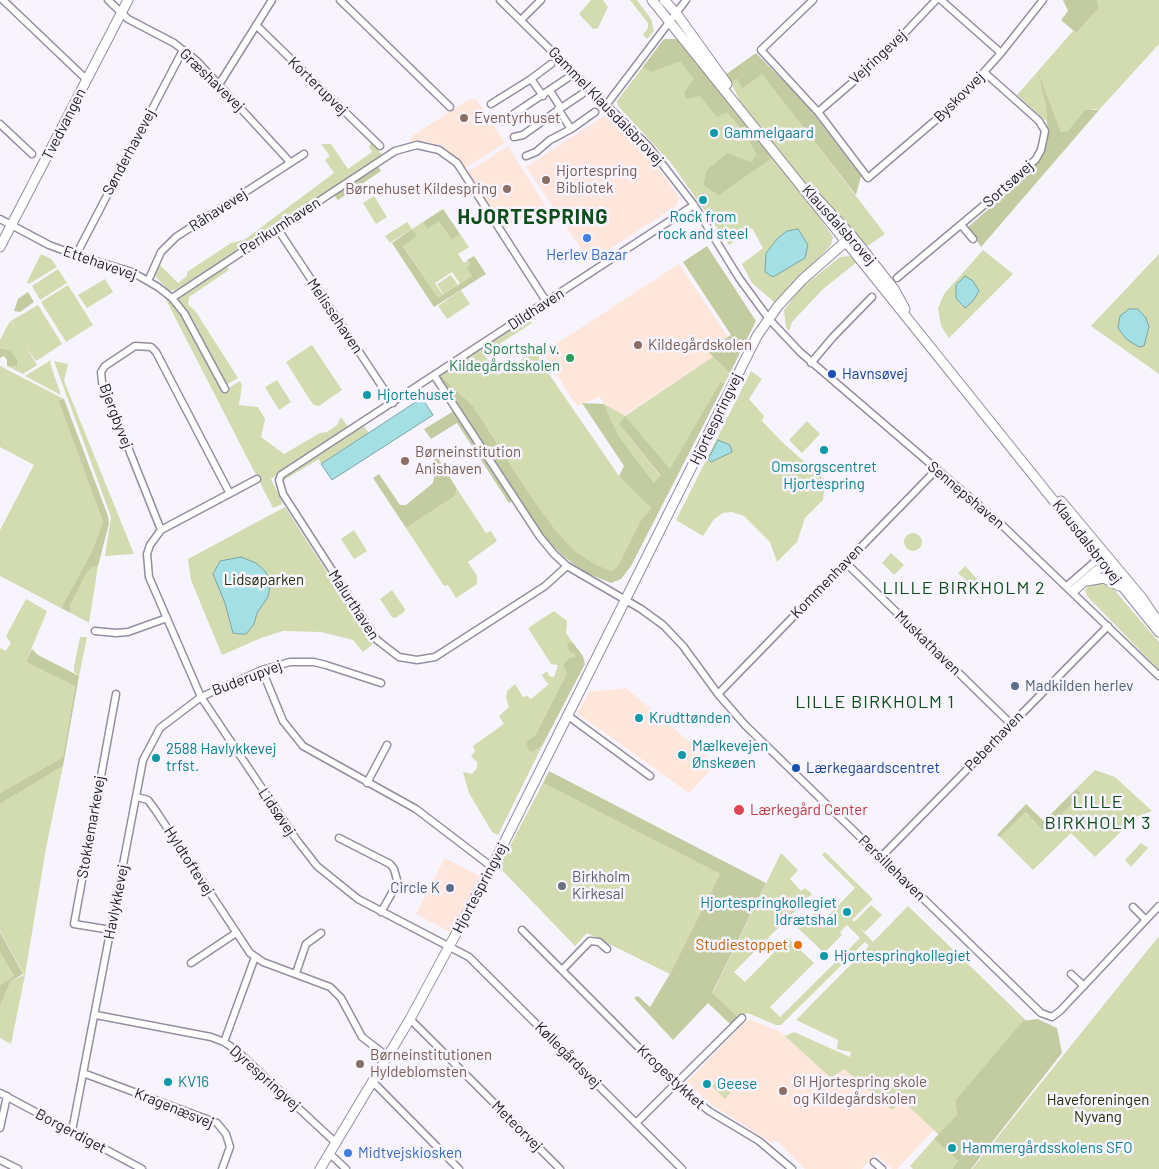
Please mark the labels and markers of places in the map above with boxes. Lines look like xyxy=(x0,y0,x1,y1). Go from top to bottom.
place label: Eventyrhuset xyxy=(474,109,561,127)
marker: Eventyrhuset xyxy=(458,112,470,124)
place label: Gammelgaard xyxy=(724,124,814,142)
marker: Gammelgaard xyxy=(708,127,720,139)
place label: Hjortespring Bibliotek xyxy=(556,162,637,197)
marker: Hjortespring Bibliotek xyxy=(540,174,552,186)
place label: Børnehuset Kildespring xyxy=(345,180,497,198)
marker: Børnehuset Kildespring xyxy=(501,183,513,195)
marker: Rock from rock and steel xyxy=(697,194,709,206)
place label: Rock from rock and steel xyxy=(658,208,748,243)
marker: Herlev Bazar xyxy=(581,232,593,244)
place label: Herlev Bazar xyxy=(546,246,628,264)
place label: Kildegårdskolen xyxy=(648,336,752,354)
marker: Kildegårdskolen xyxy=(632,339,644,351)
place label: Sportshal v. Kildegårdsskolen xyxy=(449,340,560,375)
marker: Sportshal v. Kildegårdsskolen xyxy=(564,352,576,364)
place label: Havnsøvej xyxy=(842,365,908,383)
marker: Havnsøvej xyxy=(826,368,838,380)
place label: Hjortehuset xyxy=(377,386,454,404)
marker: Hjortehuset xyxy=(361,389,373,401)
place label: Børneinstitution Anishaven xyxy=(415,443,521,478)
marker: Omsorgscentret Hjortespring xyxy=(818,444,830,456)
marker: Børneinstitution Anishaven xyxy=(399,455,411,467)
place label: Omsorgscentret Hjortespring xyxy=(771,458,877,493)
place label: Madkilden herlev xyxy=(1025,677,1133,695)
marker: Madkilden herlev xyxy=(1009,680,1021,692)
place label: Krudttønden xyxy=(649,709,731,727)
marker: Krudttønden xyxy=(633,712,645,724)
place label: Mælkevejen Ønskeøen xyxy=(692,737,768,772)
place label: 2588 Havlykkevej trfst. xyxy=(166,740,276,775)
marker: Mælkevejen Ønskeøen xyxy=(676,749,688,761)
marker: 2588 Havlykkevej trfst. xyxy=(150,752,162,764)
place label: Lærkegaardscentret xyxy=(806,759,940,777)
marker: Lærkegaardscentret xyxy=(790,762,802,774)
place label: Lærkegård Center xyxy=(750,801,868,819)
marker: Lærkegård Center xyxy=(732,803,746,817)
place label: Birkholm Kirkesal xyxy=(572,868,630,903)
place label: Circle K xyxy=(390,879,440,897)
marker: Birkholm Kirkesal xyxy=(556,880,568,892)
marker: Circle K xyxy=(444,882,456,894)
place label: Hjortespringkollegiet Idrætshal xyxy=(700,894,837,929)
marker: Hjortespringkollegiet Idrætshal xyxy=(841,906,853,918)
place label: Studiestoppet xyxy=(695,936,788,954)
marker: Studiestoppet xyxy=(792,939,804,951)
place label: Hjortespringkollegiet xyxy=(834,947,971,965)
marker: Hjortespringkollegiet xyxy=(818,950,830,962)
place label: Børneinstitutionen Hyldeblomsten xyxy=(370,1046,492,1081)
marker: Børneinstitutionen Hyldeblomsten xyxy=(354,1058,366,1070)
place label: KV16 xyxy=(178,1073,209,1091)
place label: Gl Hjortespring skole og Kildegårdskolen xyxy=(793,1073,927,1108)
place label: Geese xyxy=(717,1075,757,1093)
marker: KV16 xyxy=(162,1076,174,1088)
marker: Geese xyxy=(701,1078,713,1090)
marker: Gl Hjortespring skole og Kildegårdskolen xyxy=(777,1085,789,1097)
place label: Hammergårdsskolens SFO xyxy=(962,1139,1133,1157)
marker: Hammergårdsskolens SFO xyxy=(946,1142,958,1154)
place label: Midtvejskiosken xyxy=(358,1144,462,1162)
marker: Midtvejskiosken xyxy=(342,1147,354,1159)

